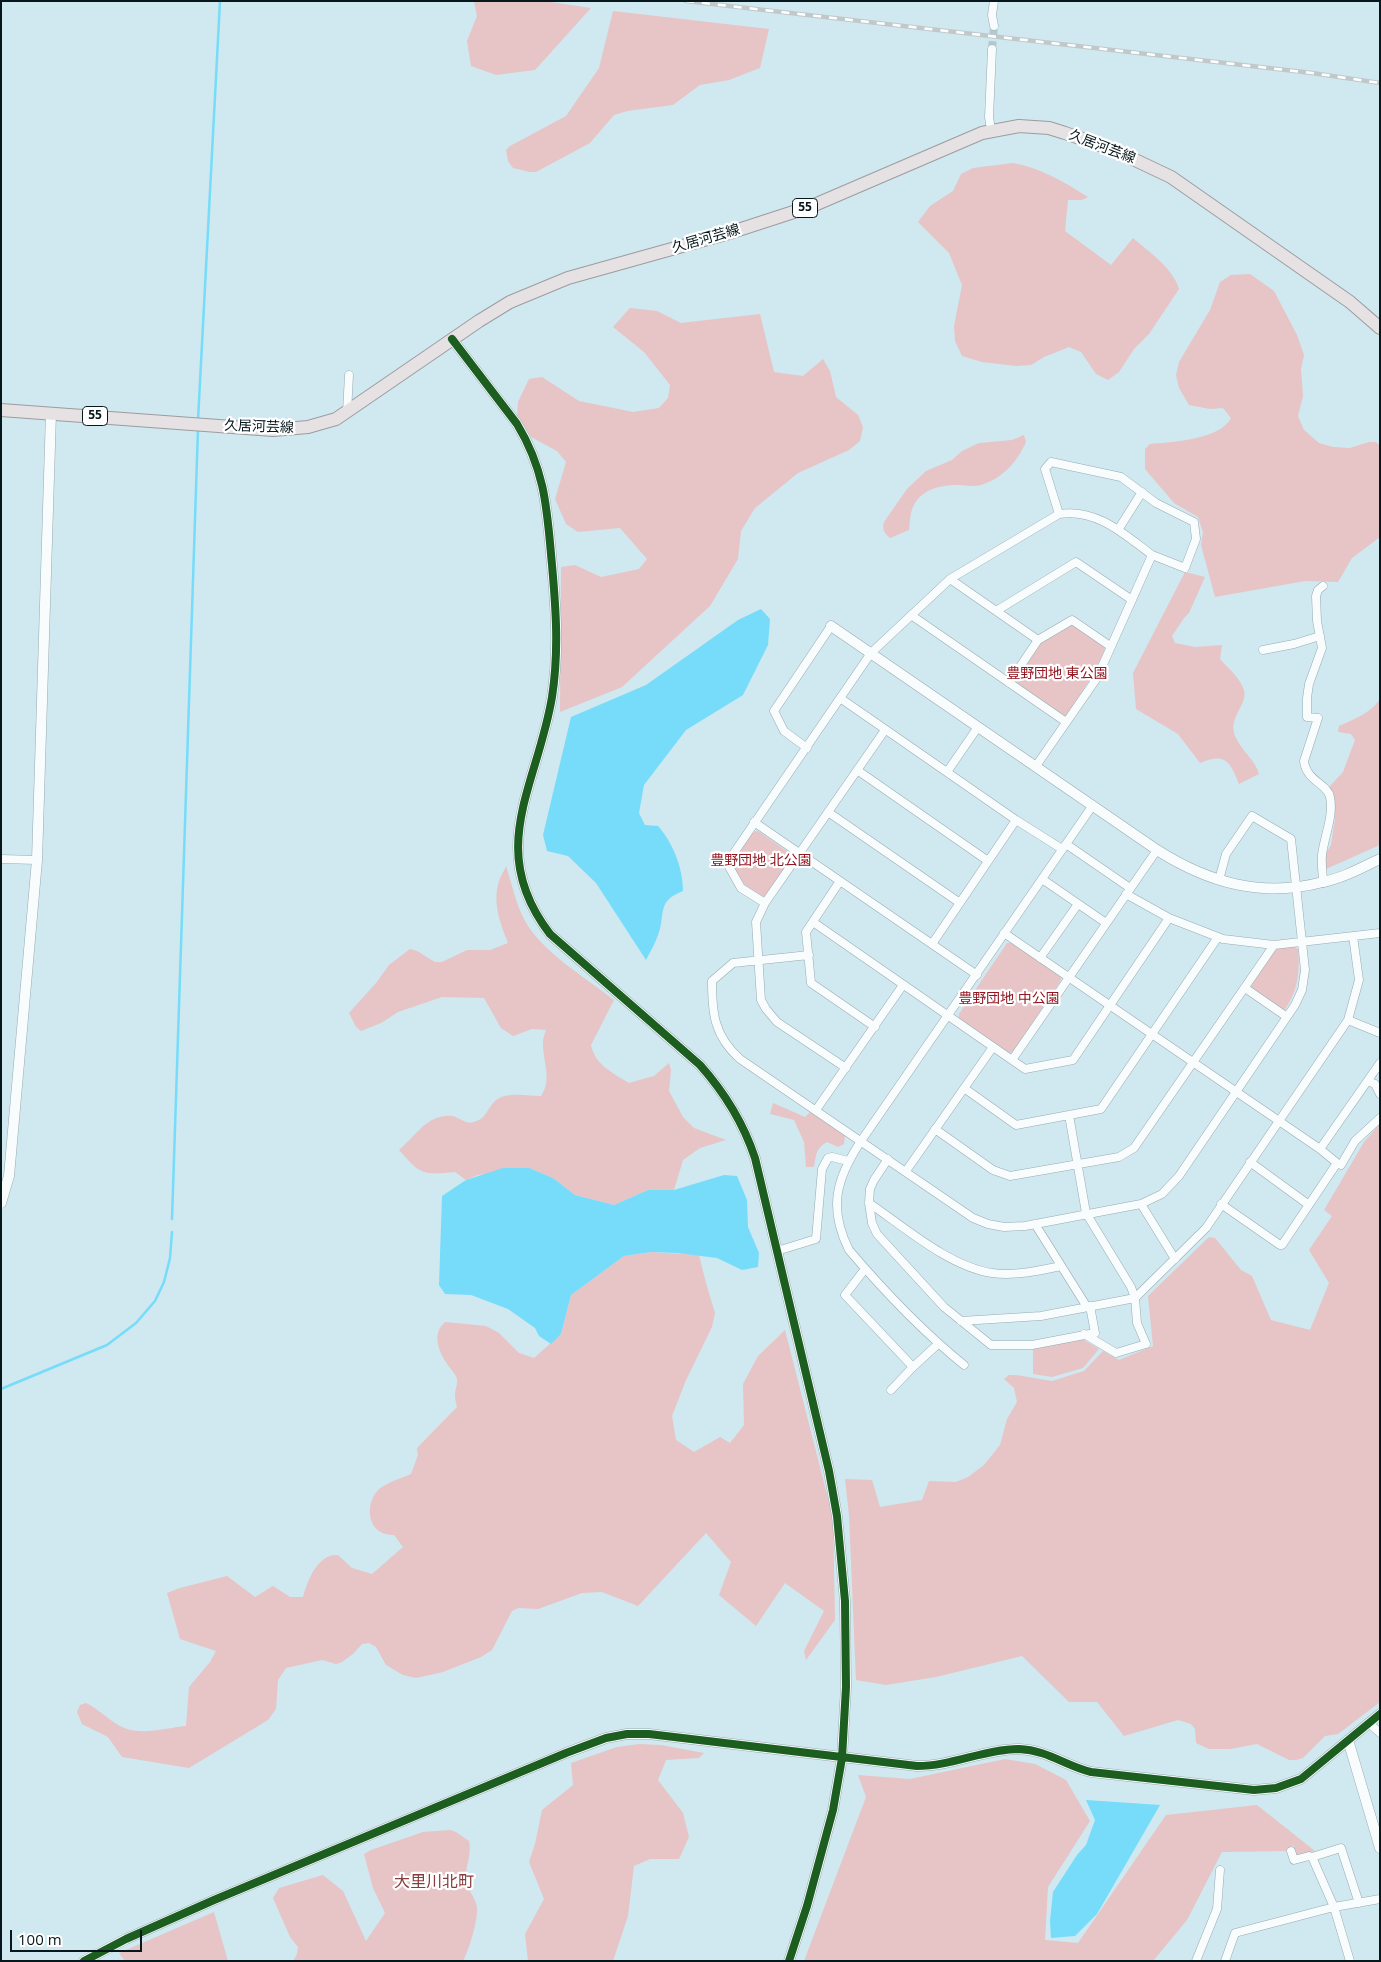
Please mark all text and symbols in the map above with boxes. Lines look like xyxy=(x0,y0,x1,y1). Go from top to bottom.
street label: 久居河芸線 xyxy=(1066,127,1138,167)
road number: 55 xyxy=(792,198,818,218)
street label: 久居河芸線 xyxy=(670,221,742,257)
road number: 55 xyxy=(82,406,108,426)
street label: 久居河芸線 xyxy=(224,417,294,437)
park label: 豊野団地 東公園 xyxy=(1006,666,1108,682)
park label: 豊野団地 北公園 xyxy=(710,853,812,869)
park label: 豊野団地 中公園 xyxy=(958,991,1060,1007)
district label: 大里川北町 xyxy=(394,1872,474,1892)
scale bar xyxy=(12,1920,145,1952)
text: 100 m xyxy=(18,1929,62,1949)

